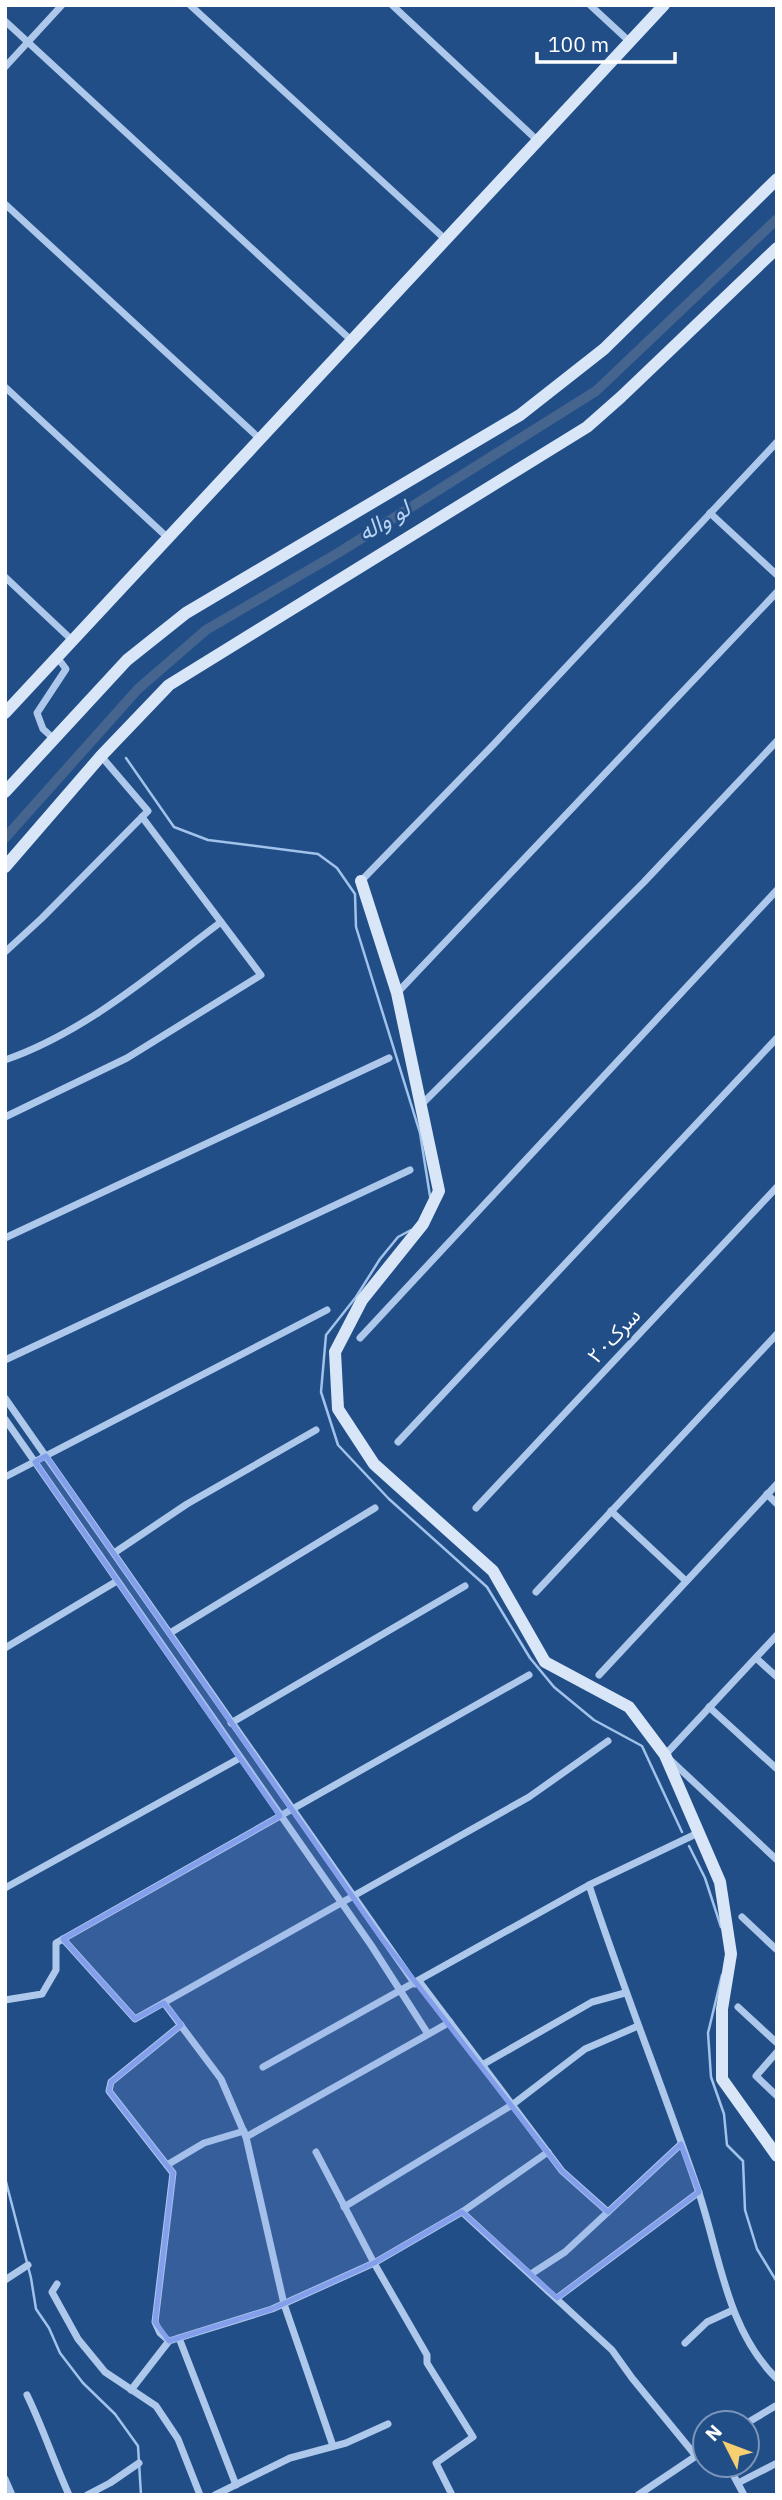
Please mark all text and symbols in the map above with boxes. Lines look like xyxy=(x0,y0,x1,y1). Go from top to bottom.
scale bar xyxy=(537,21,675,65)
text: 100 m xyxy=(548,30,609,58)
water label: لو واله xyxy=(352,492,417,547)
street label: سرک۲۰ xyxy=(580,1301,646,1369)
north arrow xyxy=(691,2409,761,2479)
text: N xyxy=(700,2419,727,2446)

